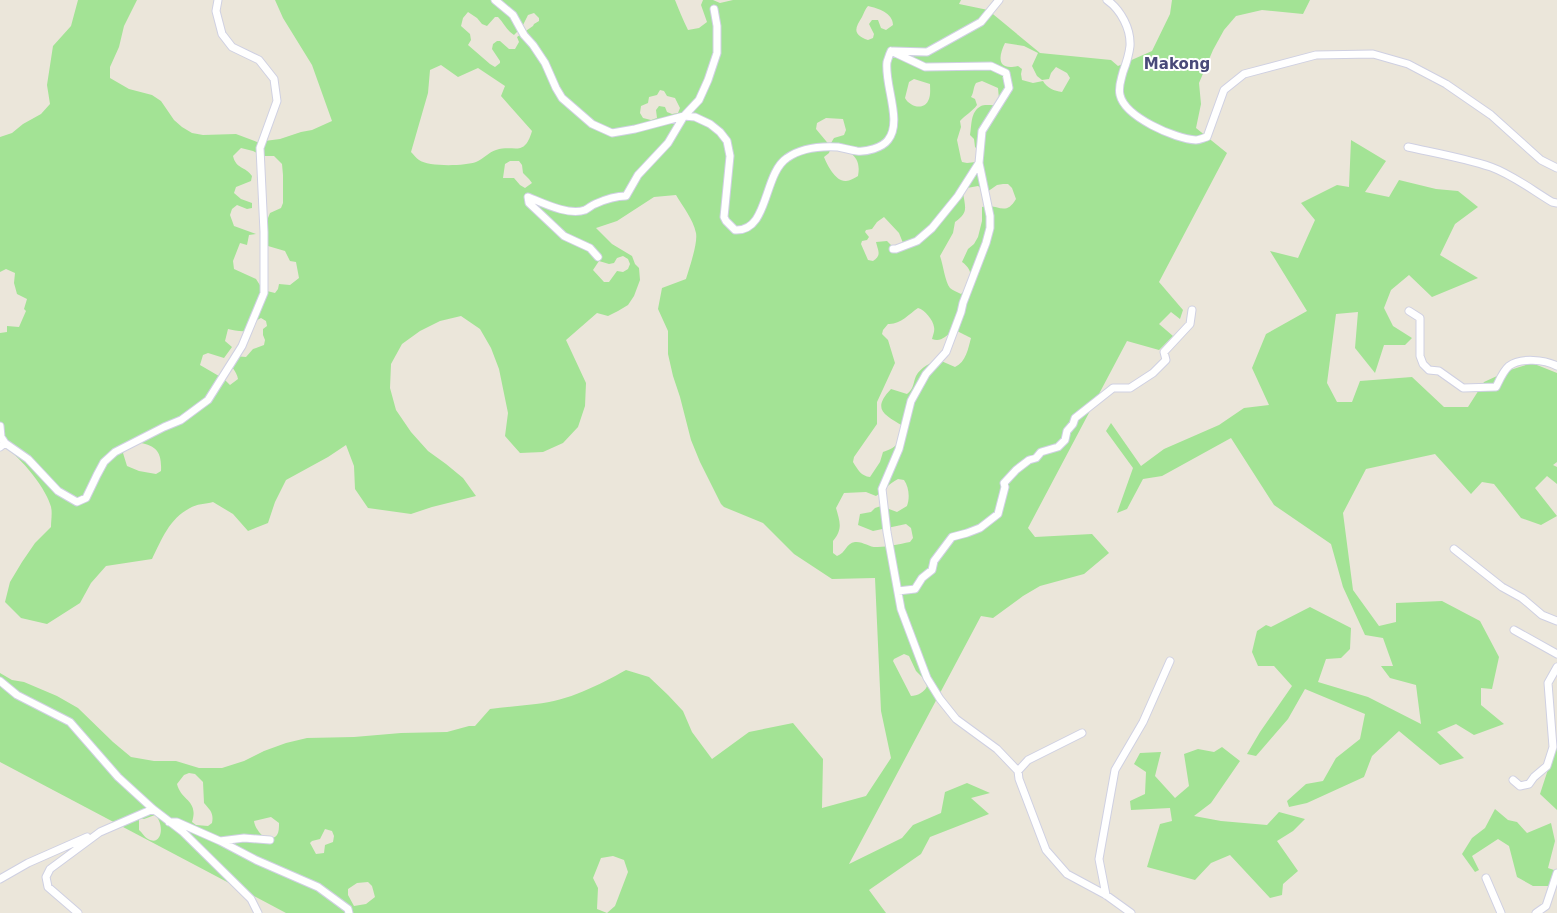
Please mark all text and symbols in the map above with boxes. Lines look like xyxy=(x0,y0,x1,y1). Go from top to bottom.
district label: Makong xyxy=(1144,55,1210,73)

